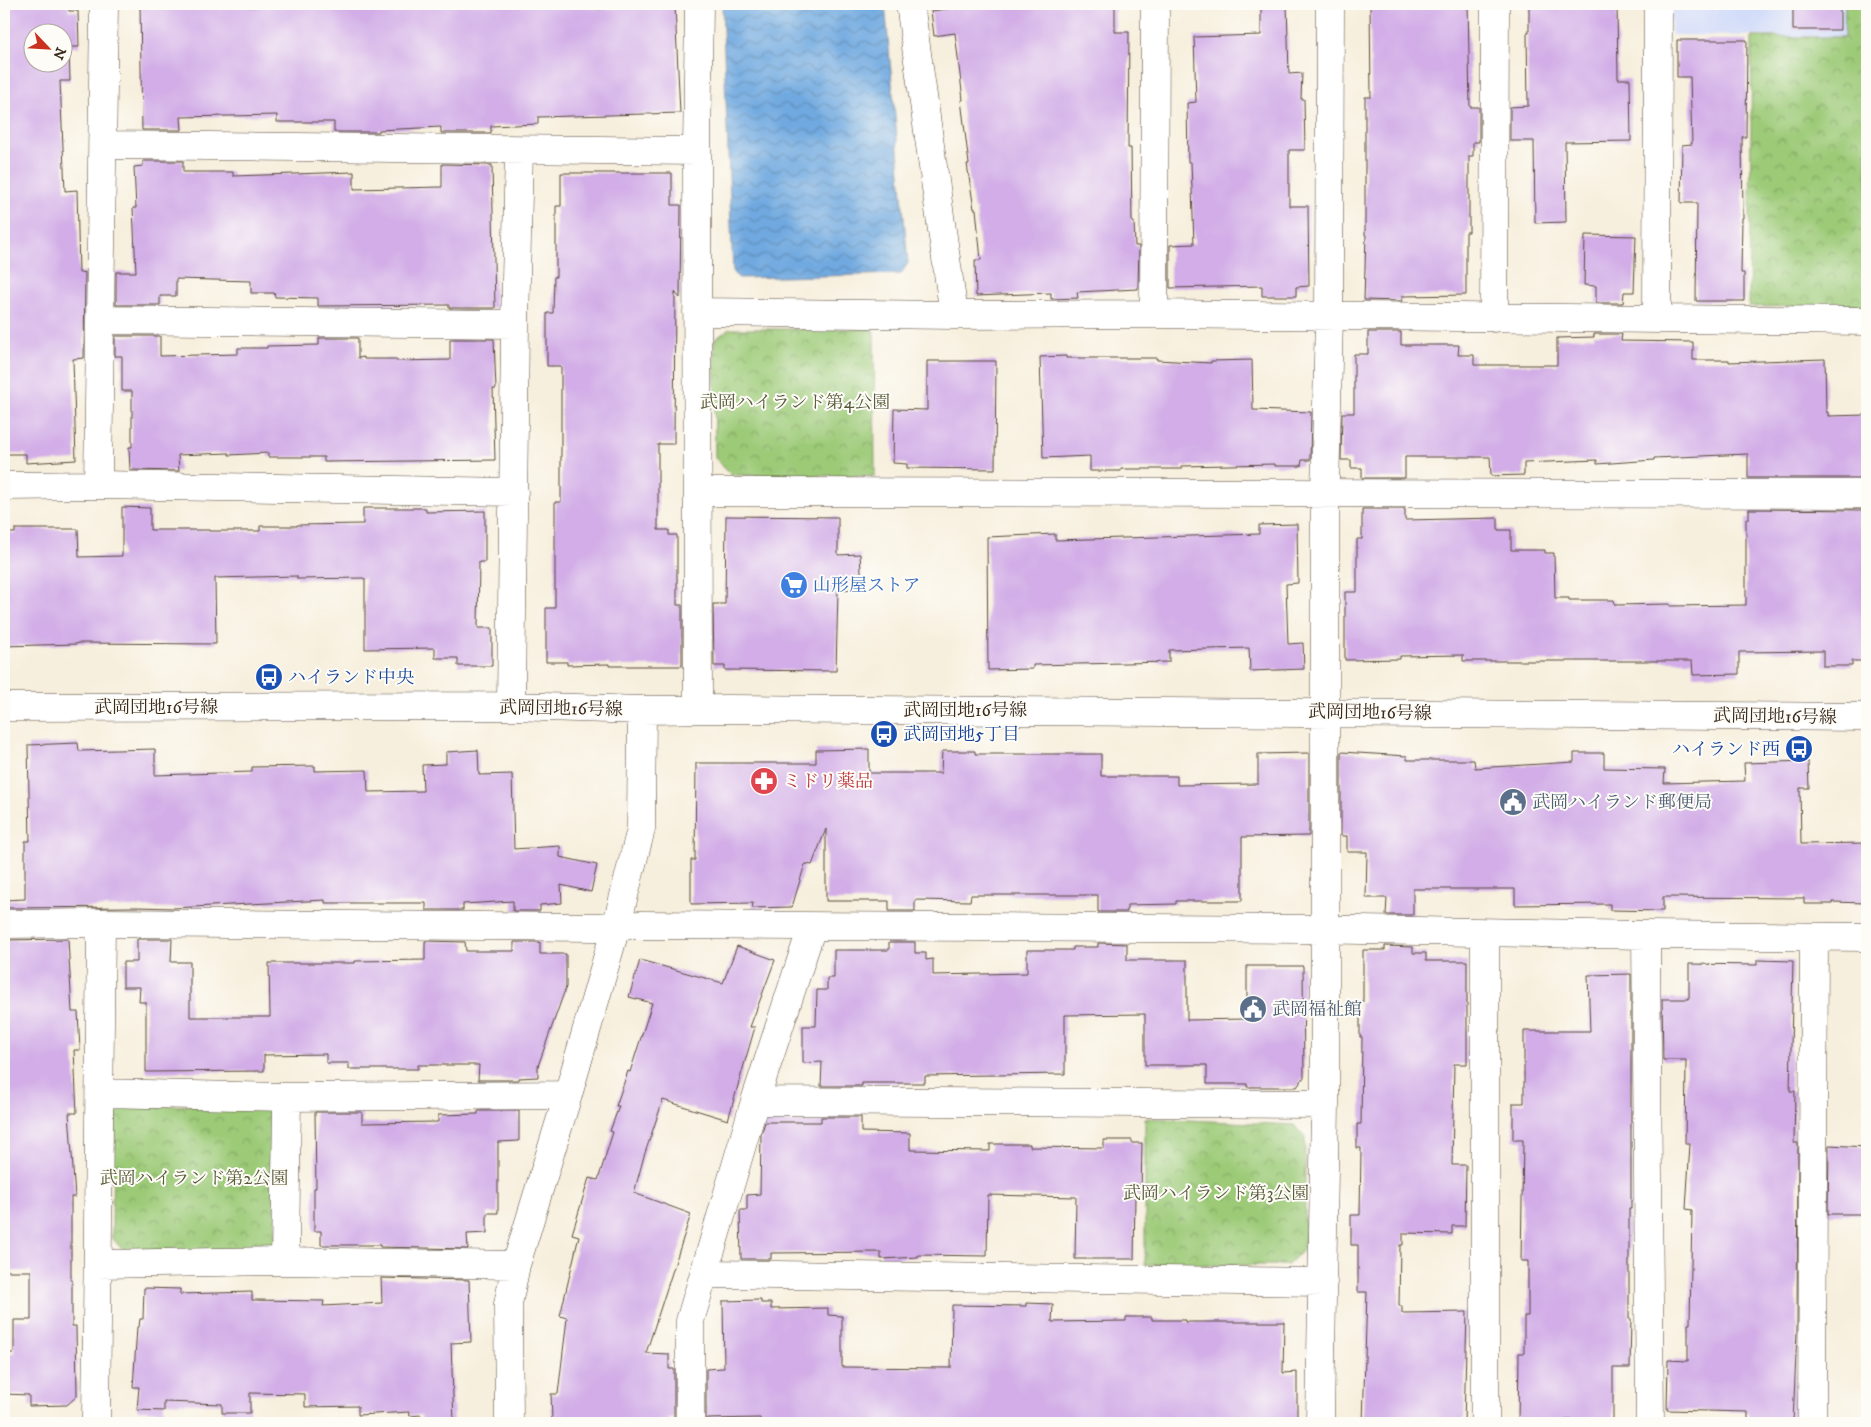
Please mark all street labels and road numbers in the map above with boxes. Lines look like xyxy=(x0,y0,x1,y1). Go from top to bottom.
street label: 武岡団地16号線 xyxy=(94,697,218,719)
street label: 武岡団地16号線 xyxy=(499,697,623,721)
street label: 武岡団地16号線 xyxy=(903,700,1027,722)
street label: 武岡団地16号線 xyxy=(1308,701,1432,725)
street label: 武岡団地16号線 xyxy=(1713,705,1837,729)

